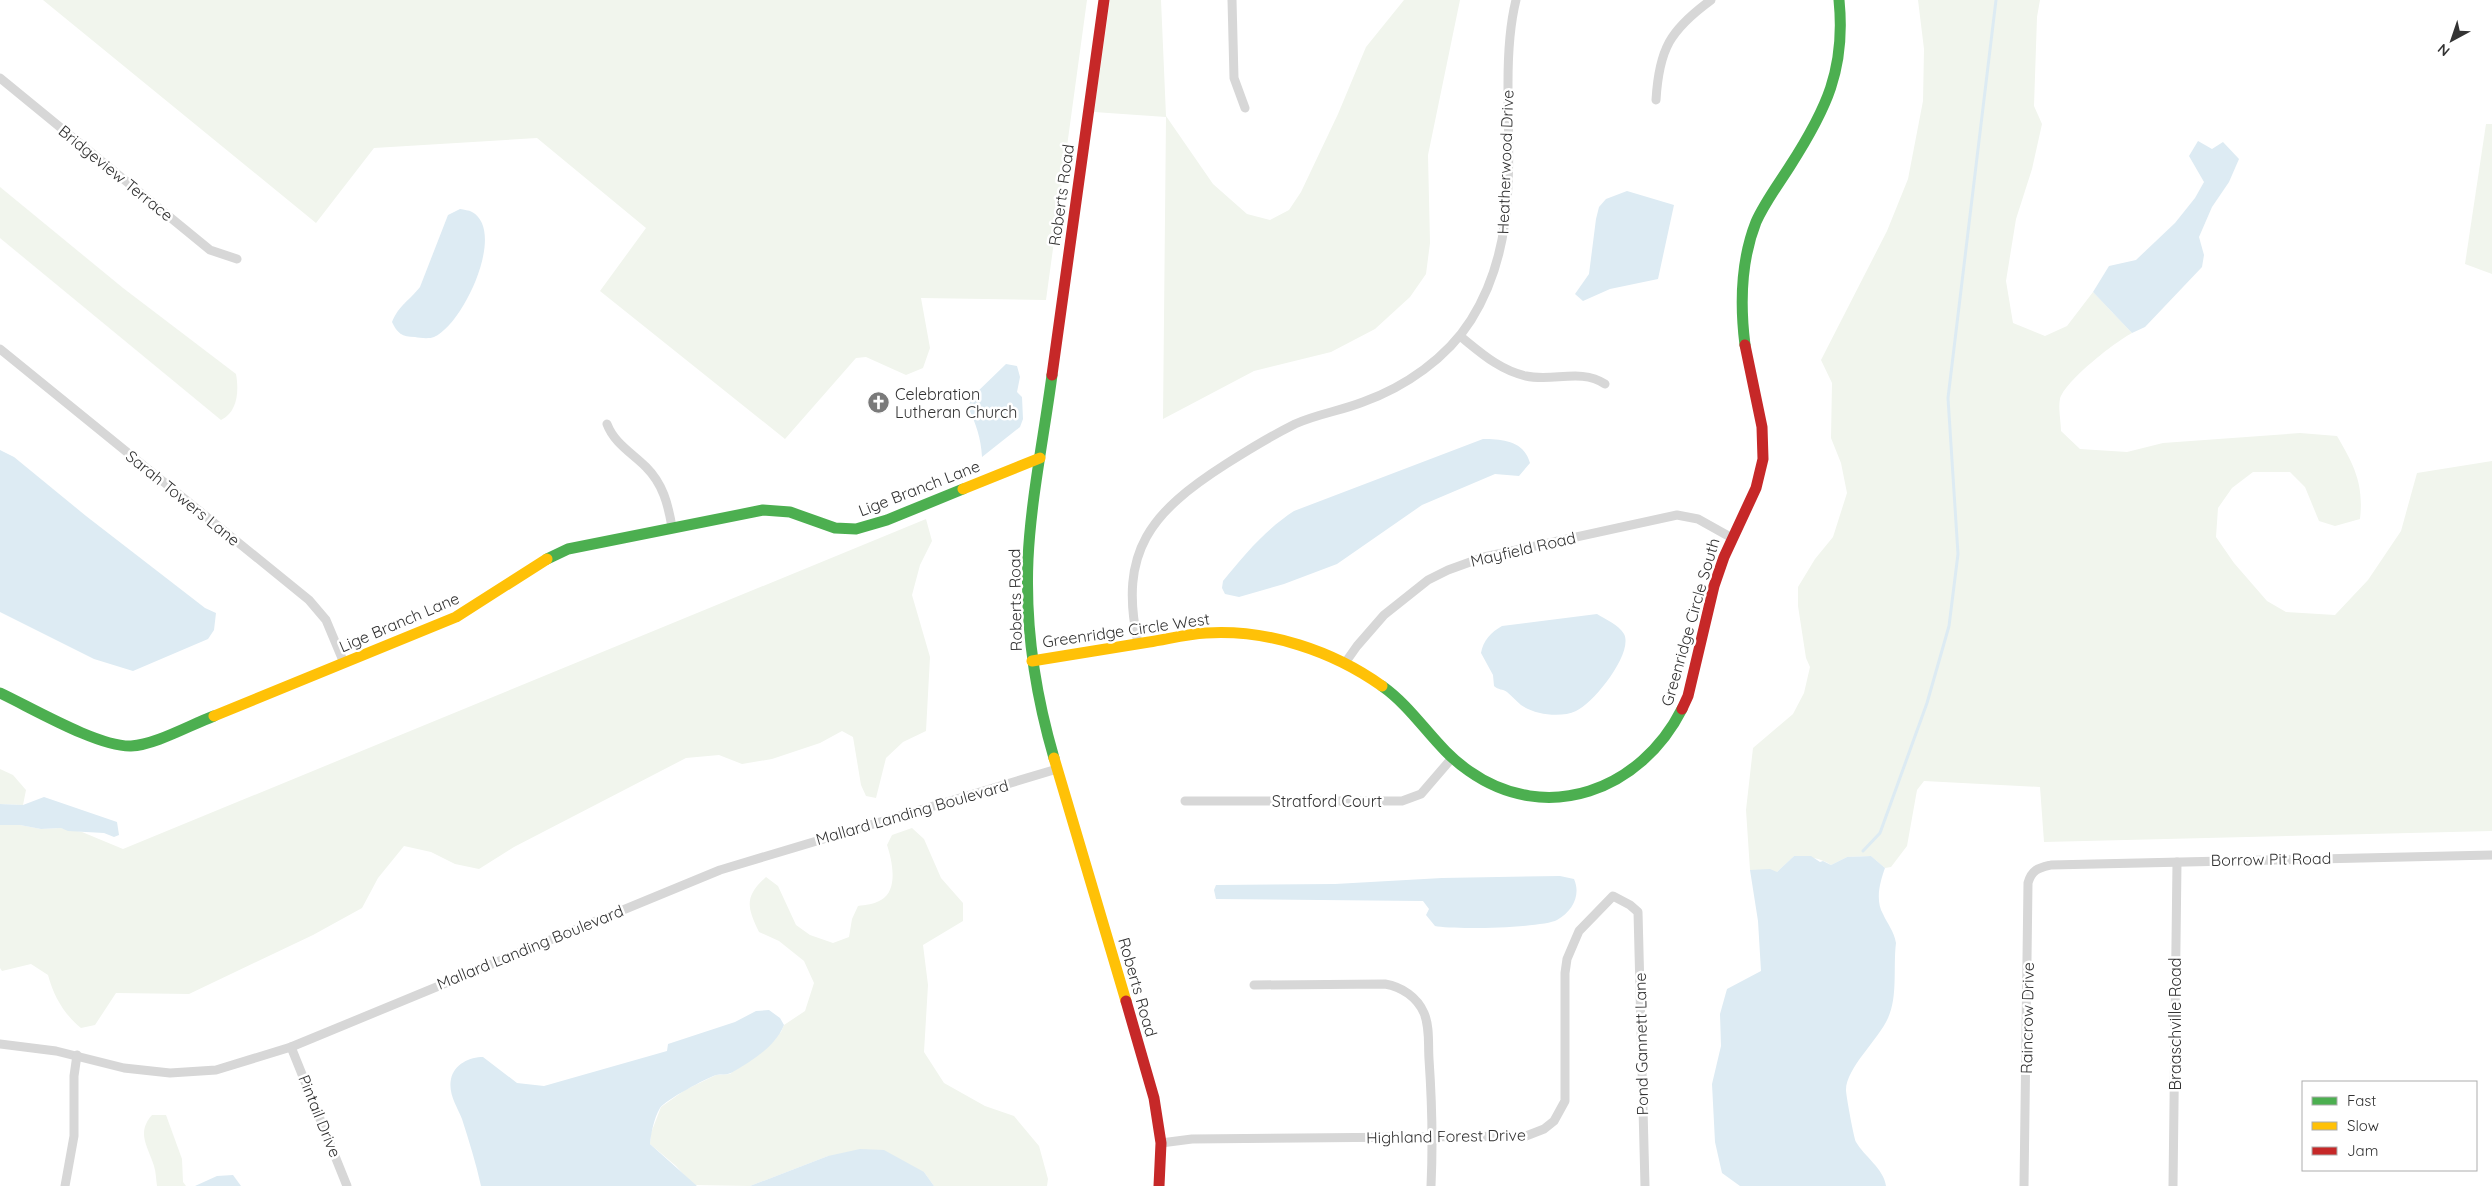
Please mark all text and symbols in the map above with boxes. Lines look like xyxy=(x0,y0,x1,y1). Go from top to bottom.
north arrow xyxy=(2427,15,2477,65)
text: N xyxy=(2434,40,2453,60)
street label: Heatherwood Drive xyxy=(1492,89,1518,235)
street label: Bridgeview Terrace xyxy=(55,121,177,225)
street label: Roberts Road xyxy=(1044,143,1078,247)
place label: Celebration Lutheran Church xyxy=(895,384,1017,422)
church icon: Celebration Lutheran Church xyxy=(867,391,891,415)
street label: Sarah Towers Lane xyxy=(122,446,244,550)
street label: Lige Branch Lane xyxy=(855,456,983,520)
street label: Mayfield Road xyxy=(1468,527,1578,571)
street label: Greenridge Circle South xyxy=(1656,536,1724,708)
street label: Roberts Road xyxy=(1004,549,1026,651)
street label: Lige Branch Lane xyxy=(336,588,462,656)
street label: Greenridge Circle West xyxy=(1041,608,1211,652)
street label: Mallard Landing Boulevard xyxy=(813,775,1011,849)
street label: Stratford Court xyxy=(1272,791,1382,811)
street label: Borrow Pit Road xyxy=(2211,848,2331,870)
street label: Mallard Landing Boulevard xyxy=(434,900,626,994)
street label: Roberts Road xyxy=(1114,935,1162,1039)
street label: Braaschville Road xyxy=(2165,958,2185,1090)
street label: Raincrow Drive xyxy=(2016,962,2038,1074)
street label: Pond Gannett Lane xyxy=(1630,973,1652,1115)
street label: Pintail Drive xyxy=(294,1072,346,1160)
legend xyxy=(2302,1081,2477,1171)
text: Fast xyxy=(2347,1091,2376,1110)
text: Slow xyxy=(2347,1116,2379,1135)
street label: Highland Forest Drive xyxy=(1366,1125,1526,1147)
text: Jam xyxy=(2347,1141,2378,1160)

